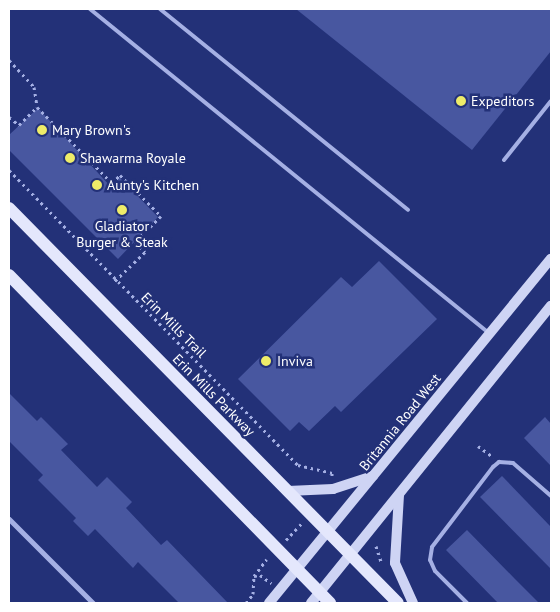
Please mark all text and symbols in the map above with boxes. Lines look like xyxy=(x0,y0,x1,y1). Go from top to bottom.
place label: Expeditors xyxy=(471,93,534,109)
marker: Expeditors xyxy=(455,95,467,107)
place label: Mary Brown's xyxy=(52,122,131,138)
marker: Mary Brown's xyxy=(36,124,48,136)
place label: Shawarma Royale xyxy=(80,150,186,166)
marker: Shawarma Royale xyxy=(64,152,76,164)
place label: Aunty's Kitchen xyxy=(107,177,199,193)
marker: Aunty's Kitchen xyxy=(91,179,103,191)
marker: Gladiator Burger & Steak xyxy=(116,204,128,216)
place label: Gladiator Burger & Steak xyxy=(76,218,168,250)
street label: Erin Mills Trail xyxy=(138,289,210,361)
street label: Erin Mills Parkway xyxy=(169,350,259,440)
place label: Inviva xyxy=(277,353,313,369)
marker: Inviva xyxy=(259,354,273,368)
street label: Britannia Road West xyxy=(356,370,444,474)

